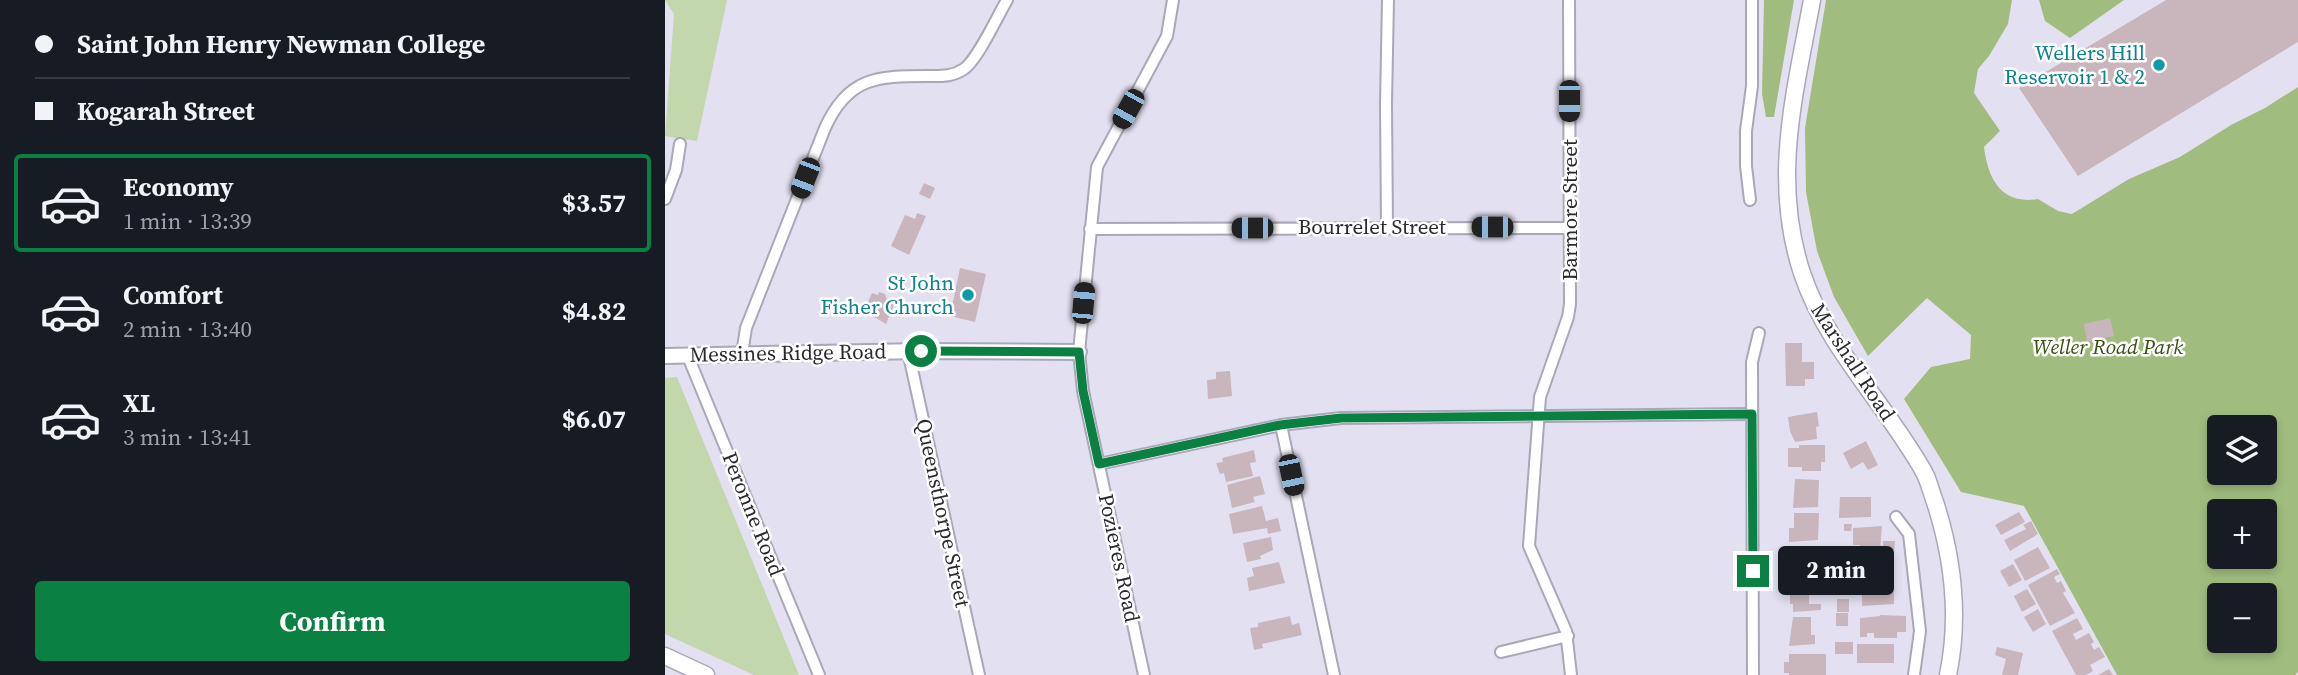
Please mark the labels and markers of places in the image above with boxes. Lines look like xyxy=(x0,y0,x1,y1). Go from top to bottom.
place label: Wellers Hill Reservoir 1 & 2 xyxy=(2004,38,2145,91)
marker: Wellers Hill Reservoir 1 & 2 xyxy=(2151,57,2167,73)
place label: St John Fisher Church xyxy=(820,268,954,321)
marker: St John Fisher Church xyxy=(960,287,976,303)

